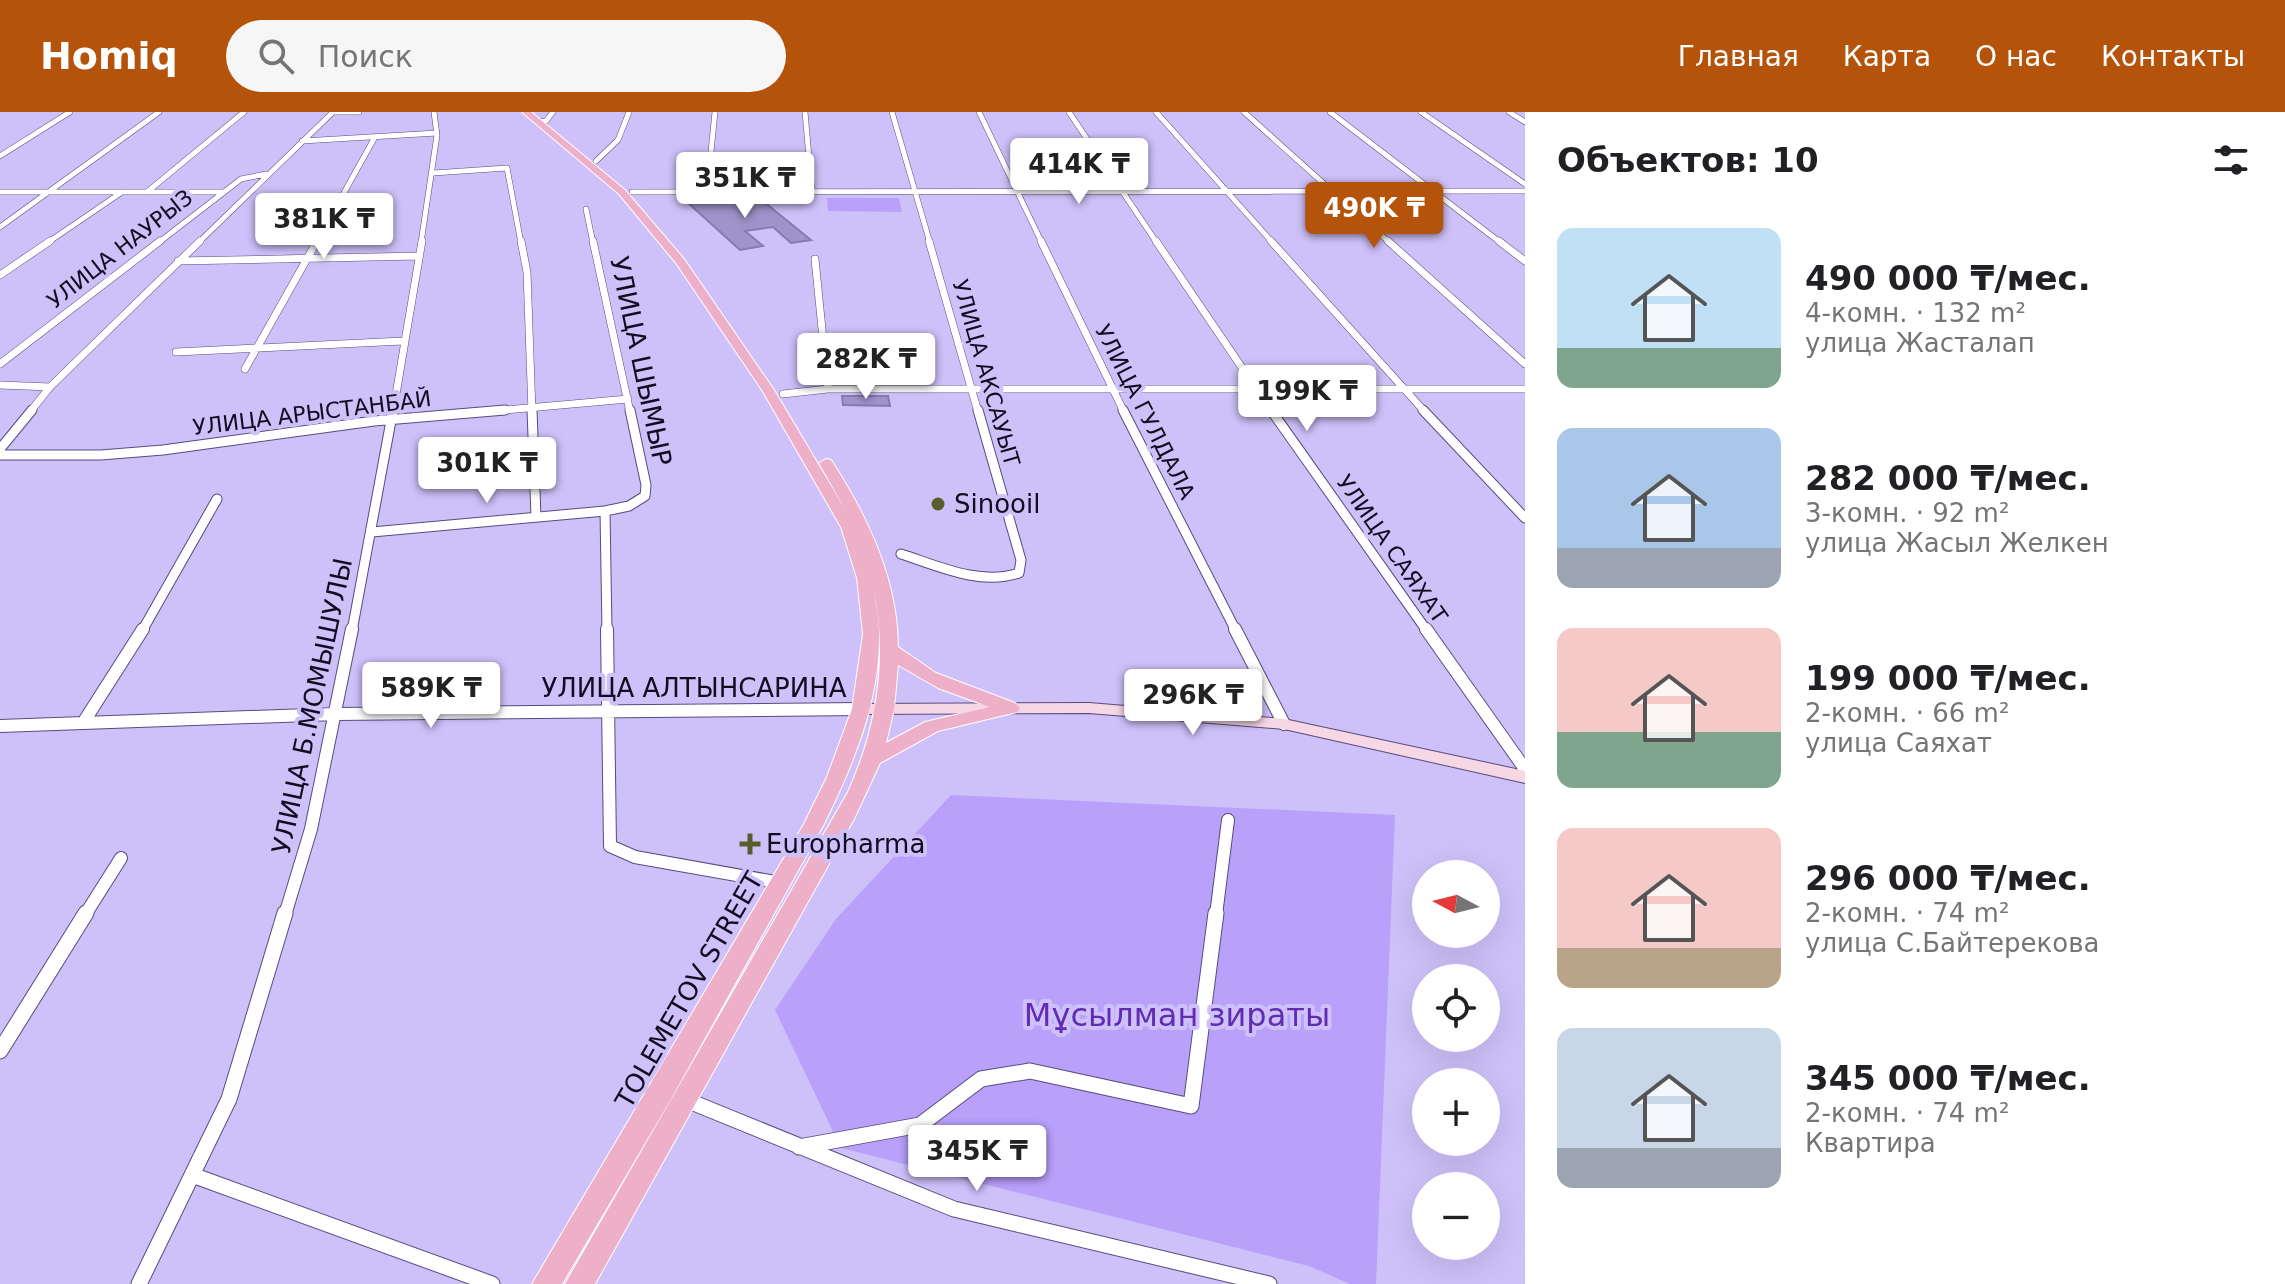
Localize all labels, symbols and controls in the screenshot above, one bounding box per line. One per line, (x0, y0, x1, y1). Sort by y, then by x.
search box (226, 20, 786, 92)
text: Homiq (40, 34, 178, 78)
icon: search (254, 34, 298, 78)
text: Поиск (318, 39, 413, 74)
text: Главная (1678, 40, 1799, 73)
text: Карта (1843, 40, 1931, 73)
text: О нас (1975, 40, 2057, 73)
text: Контакты (2101, 40, 2245, 73)
pin: 414K ₸ (1014, 138, 1144, 206)
icon: filters (2209, 138, 2253, 182)
text: Объектов: 10 (1557, 140, 1819, 180)
text: 414K ₸ (1028, 149, 1130, 179)
pin: 351K ₸ (680, 152, 810, 220)
text: 351K ₸ (694, 163, 796, 193)
pin: 490K ₸ (1309, 182, 1439, 250)
street label: УЛИЦА НАУРЫЗ (42, 185, 198, 313)
pin: 381K ₸ (259, 193, 389, 261)
text: 490K ₸ (1323, 193, 1425, 223)
text: 381K ₸ (273, 204, 375, 234)
street label: УЛИЦА ШЫМЫР (604, 254, 678, 468)
text: 490 000 ₸/мес. (1805, 258, 2091, 298)
icon: home (1621, 260, 1717, 356)
street label: УЛИЦА АКСАУЫТ (947, 277, 1025, 470)
text: 4-комн. · 132 m² (1805, 298, 2026, 328)
street label: УЛИЦА ГУЛДАЛА (1090, 320, 1200, 504)
text: улица Жасталап (1805, 328, 2035, 358)
pin: 282K ₸ (801, 333, 931, 401)
text: 282K ₸ (815, 344, 917, 374)
pin: 199K ₸ (1242, 365, 1372, 433)
text: 199K ₸ (1256, 376, 1358, 406)
street label: УЛИЦА АРЫСТАНБАЙ (191, 386, 433, 440)
pin: 301K ₸ (422, 437, 552, 505)
text: 301K ₸ (436, 448, 538, 478)
text: 282 000 ₸/мес. (1805, 458, 2091, 498)
icon: home (1621, 460, 1717, 556)
street label: УЛИЦА САЯХАТ (1332, 470, 1453, 628)
place label: Sinooil (954, 489, 1040, 519)
marker: Sinooil (929, 495, 947, 513)
text: 3-комн. · 92 m² (1805, 498, 2009, 528)
text: улица Жасыл Желкен (1805, 528, 2109, 558)
street label: УЛИЦА Б.МОМЫШУЛЫ (266, 555, 358, 857)
text: 199 000 ₸/мес. (1805, 658, 2091, 698)
icon: home (1621, 660, 1717, 756)
pin: 589K ₸ (366, 662, 496, 730)
pin: 296K ₸ (1128, 669, 1258, 737)
text: 589K ₸ (380, 673, 482, 703)
street label: УЛИЦА АЛТЫНСАРИНА (541, 673, 847, 703)
text: 296K ₸ (1142, 680, 1244, 710)
text: 2-комн. · 66 m² (1805, 698, 2009, 728)
text: улица Саяхат (1805, 728, 1992, 758)
place label: Europharma (766, 829, 925, 859)
marker: Europharma (741, 835, 759, 853)
text: 296 000 ₸/мес. (1805, 858, 2091, 898)
north arrow (1412, 860, 1500, 948)
map controls (1412, 860, 1500, 1260)
icon: home (1621, 860, 1717, 956)
street label: TOLEMETOV STREET (609, 867, 769, 1114)
text: 2-комн. · 74 m² (1805, 898, 2009, 928)
text: улица С.Байтерекова (1805, 928, 2099, 958)
button: locate (1412, 964, 1500, 1052)
park label: Мұсылман зираты (1024, 996, 1330, 1034)
text: 345 000 ₸/мес. (1805, 1058, 2091, 1098)
icon: home (1621, 1060, 1717, 1156)
button: + (1412, 1068, 1500, 1156)
text: 2-комн. · 74 m² (1805, 1098, 2009, 1128)
pin: 345K ₸ (912, 1125, 1042, 1193)
text: Квартира (1805, 1128, 1936, 1158)
text: 345K ₸ (926, 1136, 1028, 1166)
button: − (1412, 1172, 1500, 1260)

